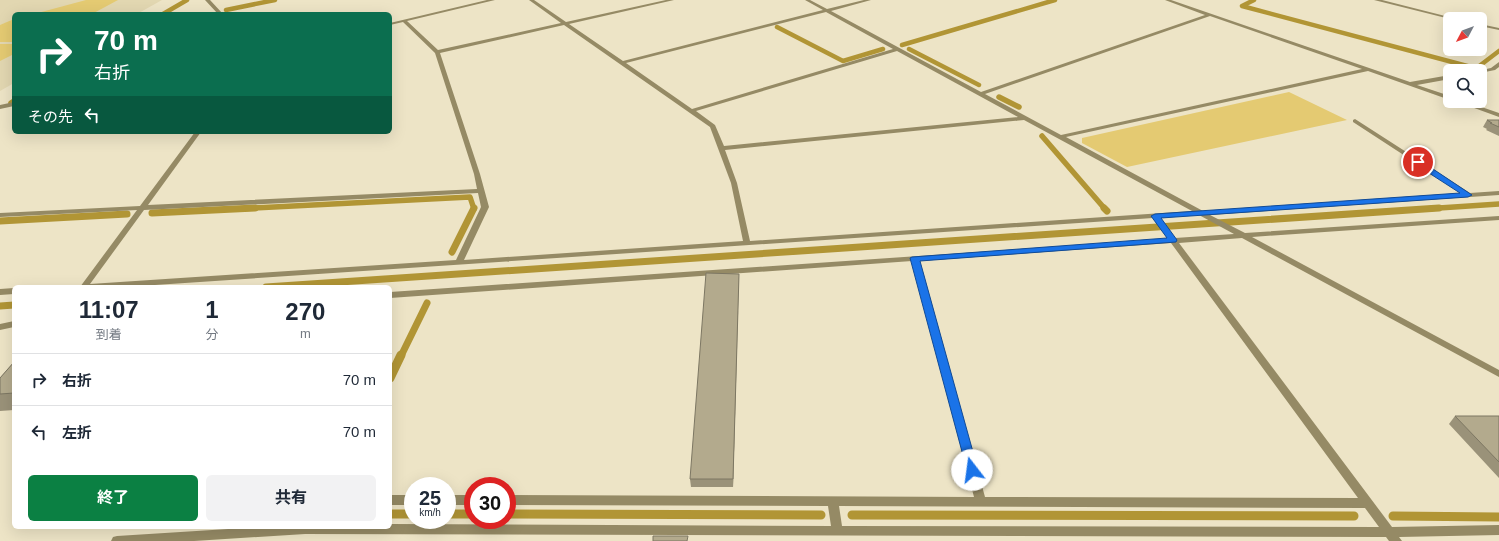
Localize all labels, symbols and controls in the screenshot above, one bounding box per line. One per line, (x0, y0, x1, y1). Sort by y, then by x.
north arrow (1443, 12, 1487, 56)
map controls (1443, 12, 1487, 108)
text: 70 m (94, 25, 158, 56)
icon: right (28, 28, 80, 80)
text: 右折 (94, 63, 130, 83)
button: search (1443, 64, 1487, 108)
icon: left (81, 104, 103, 126)
text: その先 (28, 108, 73, 125)
pin (1401, 145, 1435, 179)
icon: arrive (1407, 151, 1429, 173)
text: 11:07 (79, 296, 139, 323)
text: 1 (205, 296, 219, 323)
text: 270 (285, 298, 325, 325)
text: m (300, 326, 311, 341)
text: 到着 (96, 327, 122, 342)
text: 分 (205, 327, 219, 342)
icon: right (28, 369, 50, 391)
text: 70 m (343, 371, 376, 388)
text: 右折 (62, 372, 92, 389)
icon: left (28, 421, 50, 443)
text: 70 m (343, 423, 376, 440)
text: 左折 (62, 424, 92, 441)
position arrow (951, 449, 993, 491)
button: 終了 (28, 475, 198, 521)
button: 共有 (206, 475, 376, 521)
speed limit sign: 30 (464, 477, 516, 529)
text: 25 (419, 487, 441, 509)
text: km/h (419, 507, 441, 518)

